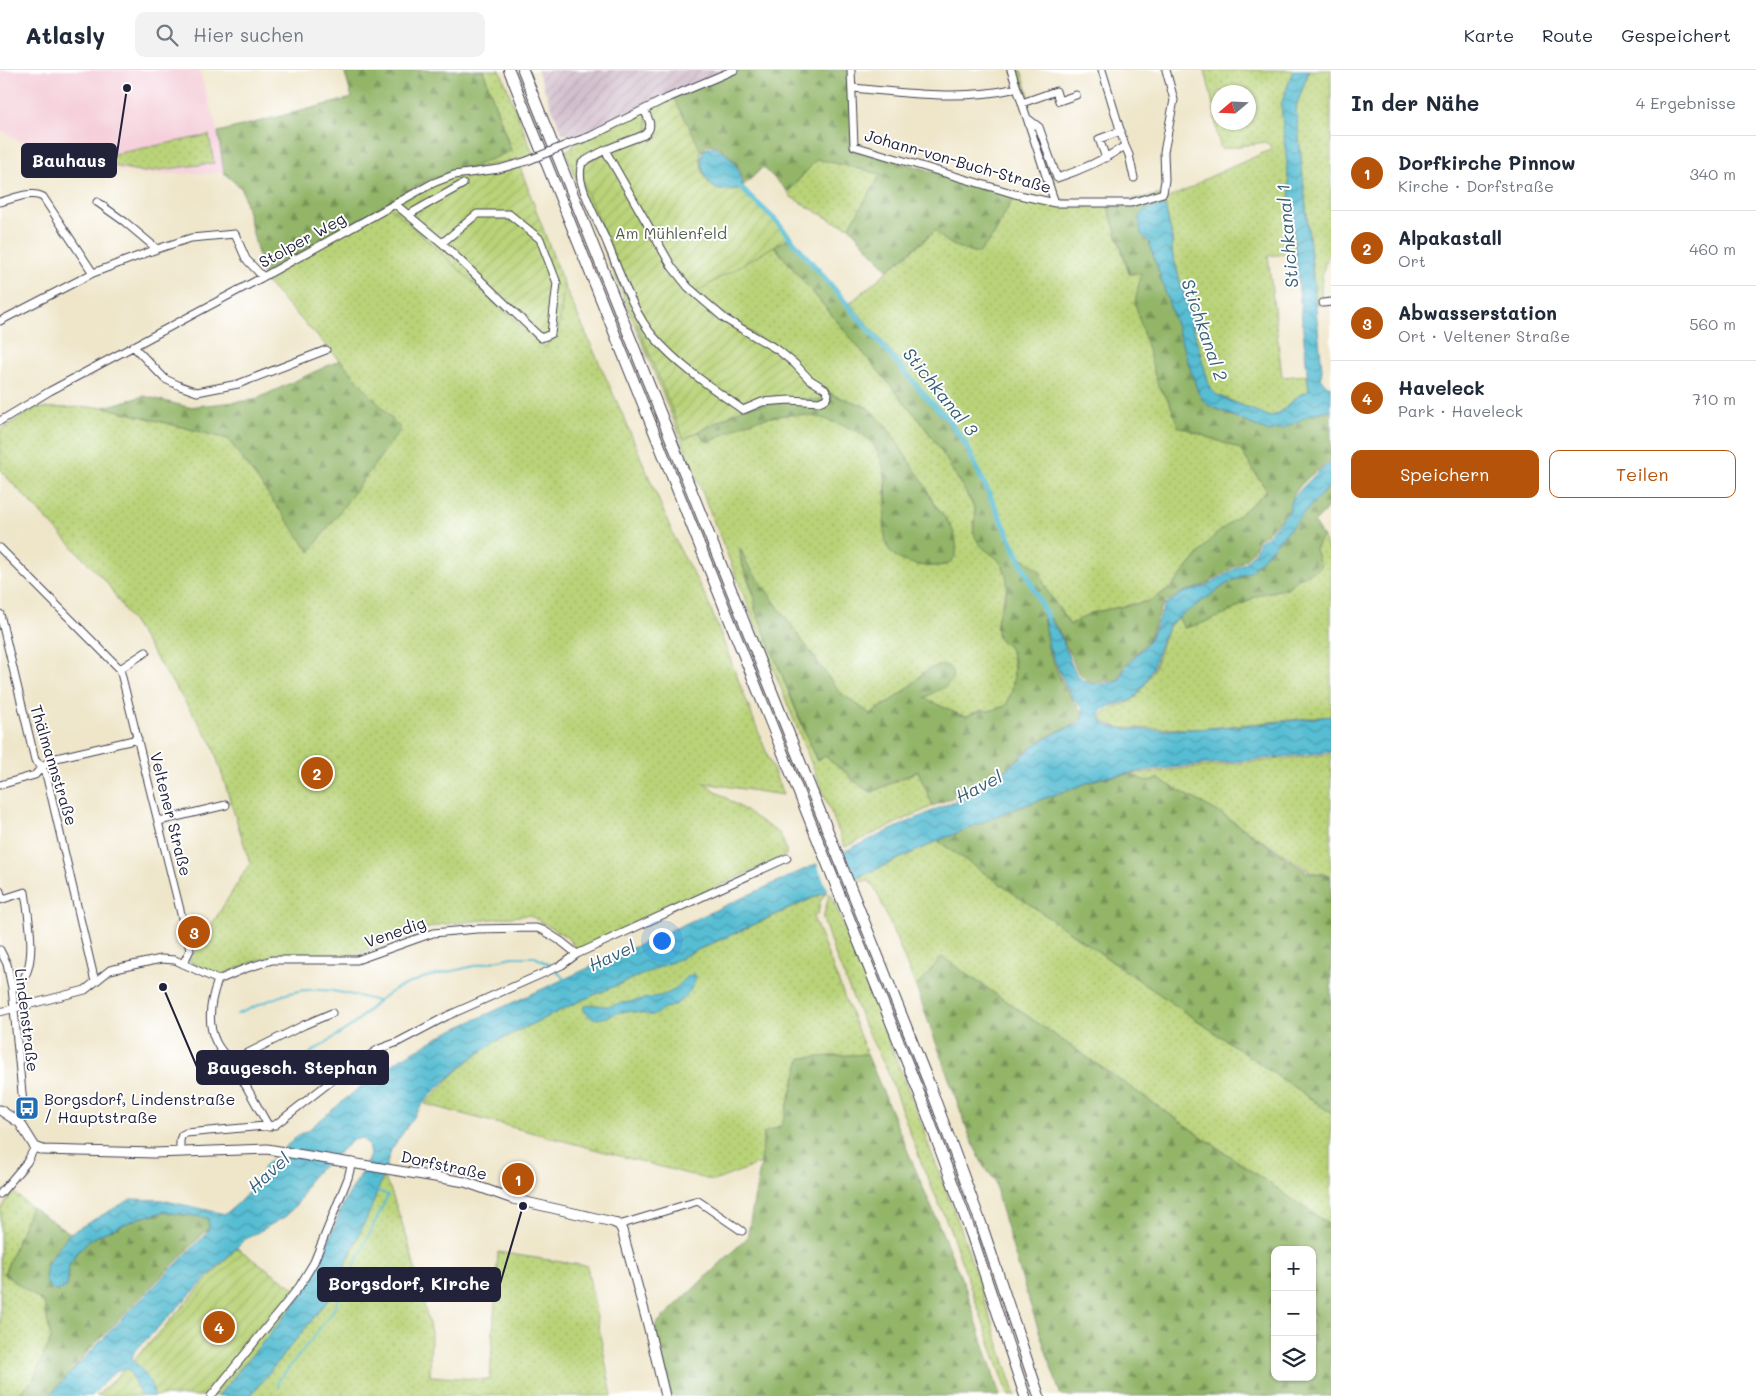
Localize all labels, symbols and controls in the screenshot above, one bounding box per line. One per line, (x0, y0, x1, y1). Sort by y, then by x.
search box (135, 12, 485, 57)
text: Atlasly (25, 19, 105, 50)
icon: search (153, 21, 181, 49)
text: Hier suchen (193, 22, 304, 47)
text: Karte (1464, 23, 1514, 47)
text: Route (1542, 23, 1593, 47)
text: Gespeichert (1621, 23, 1731, 47)
north arrow (1211, 85, 1256, 130)
text: In der Nähe (1351, 89, 1479, 116)
text: 4 Ergebnisse (1636, 92, 1736, 113)
street label: Johann-von-Buch-Straße (862, 124, 1054, 197)
callout: Bauhaus (22, 144, 116, 177)
text: Bauhaus (32, 148, 106, 172)
text: Dorfkirche Pinnow (1398, 150, 1576, 175)
text: 1 (1363, 163, 1371, 184)
text: 340 m (1689, 163, 1736, 184)
text: Kirche · Dorfstraße (1398, 175, 1554, 196)
water label: Stichkanal 1 (1270, 183, 1304, 289)
street label: Stolper Weg (255, 207, 349, 272)
park label: Am Mühlenfeld (615, 222, 727, 243)
text: Alpakastall (1398, 225, 1502, 250)
text: 2 (1363, 238, 1371, 259)
text: 460 m (1689, 238, 1736, 259)
text: Ort (1398, 250, 1426, 271)
water label: Stichkanal 2 (1176, 275, 1234, 384)
text: Abwasserstation (1398, 300, 1557, 325)
text: 3 (1362, 313, 1372, 334)
text: 560 m (1689, 313, 1736, 334)
text: Ort · Veltener Straße (1398, 325, 1570, 346)
water label: Stichkanal 3 (898, 342, 984, 441)
text: Haveleck (1398, 375, 1485, 400)
text: 4 (1362, 388, 1372, 409)
text: 710 m (1692, 388, 1736, 409)
text: Park · Haveleck (1398, 400, 1523, 421)
button: Speichern (1351, 450, 1539, 498)
button: Teilen (1549, 450, 1736, 498)
street label: Thälmannstraße (26, 702, 83, 828)
street label: Veltener Straße (146, 750, 197, 878)
pin: 2 (301, 754, 333, 792)
water label: Havel (951, 764, 1006, 808)
street label: Venedig (362, 911, 428, 952)
pin: 3 (178, 913, 210, 951)
your location (649, 928, 675, 954)
water label: Havel (584, 934, 639, 976)
street label: Lindenstraße (11, 967, 44, 1073)
callout: Baugesch. Stephan (197, 1051, 388, 1084)
text: Baugesch. Stephan (207, 1055, 377, 1079)
place label: Borgsdorf, Lindenstraße / Hauptstraße (44, 1088, 235, 1127)
bus stop icon: Borgsdorf, Lindenstraße / Hauptstraße (14, 1095, 40, 1121)
street label: Dorfstraße (399, 1145, 489, 1184)
water label: Havel (242, 1147, 295, 1198)
pin: 1 (502, 1160, 534, 1198)
map controls (1271, 1246, 1316, 1381)
button: + (1271, 1246, 1316, 1291)
callout: Borgsdorf, Kirche (318, 1268, 500, 1301)
text: Borgsdorf, Kirche (328, 1271, 490, 1295)
button: − (1271, 1291, 1316, 1336)
pin: 4 (203, 1308, 235, 1346)
button: layers (1271, 1336, 1316, 1381)

